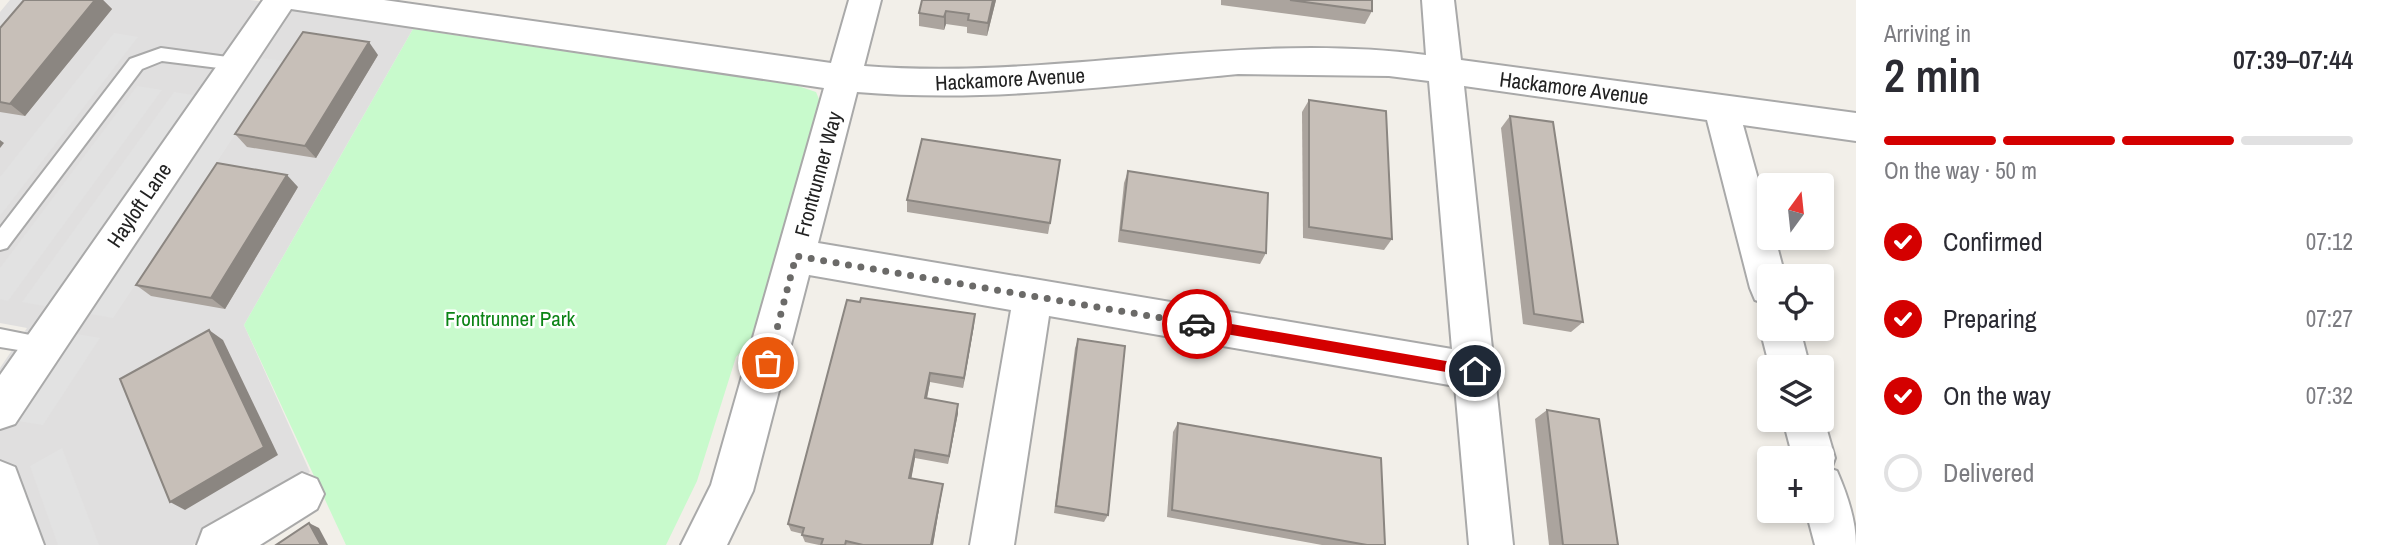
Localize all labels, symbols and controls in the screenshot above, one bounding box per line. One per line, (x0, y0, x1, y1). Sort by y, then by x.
text: Arriving in (1884, 18, 1971, 49)
text: 07:39–07:44 (2233, 42, 2353, 77)
text: 2 min (1884, 44, 1981, 106)
street label: Hackamore Avenue (934, 61, 1086, 97)
street label: Hackamore Avenue (1498, 64, 1650, 112)
street label: Frontrunner Way (787, 108, 849, 240)
text: On the way · 50 m (1884, 155, 2037, 186)
street label: Hayloft Lane (100, 157, 178, 253)
north arrow (1757, 173, 1834, 250)
map controls (1757, 173, 1834, 523)
icon: check (1884, 223, 1922, 261)
text: Confirmed (1943, 224, 2043, 259)
text: 07:12 (2306, 226, 2353, 257)
button: locate (1757, 264, 1834, 341)
courier (1162, 289, 1232, 359)
icon: check (1884, 300, 1922, 338)
text: Preparing (1943, 301, 2037, 336)
text: 07:27 (2306, 303, 2353, 334)
park label: Frontrunner Park (445, 304, 575, 333)
icon: car (1178, 305, 1216, 343)
pin (738, 333, 798, 393)
pin (1445, 341, 1505, 401)
icon: bag (749, 344, 787, 382)
icon: home (1456, 352, 1494, 390)
button: layers (1757, 355, 1834, 432)
icon: check (1884, 377, 1922, 415)
text: On the way (1943, 378, 2051, 413)
text: 07:32 (2306, 380, 2353, 411)
button: + (1757, 446, 1834, 523)
text: Delivered (1943, 455, 2034, 490)

